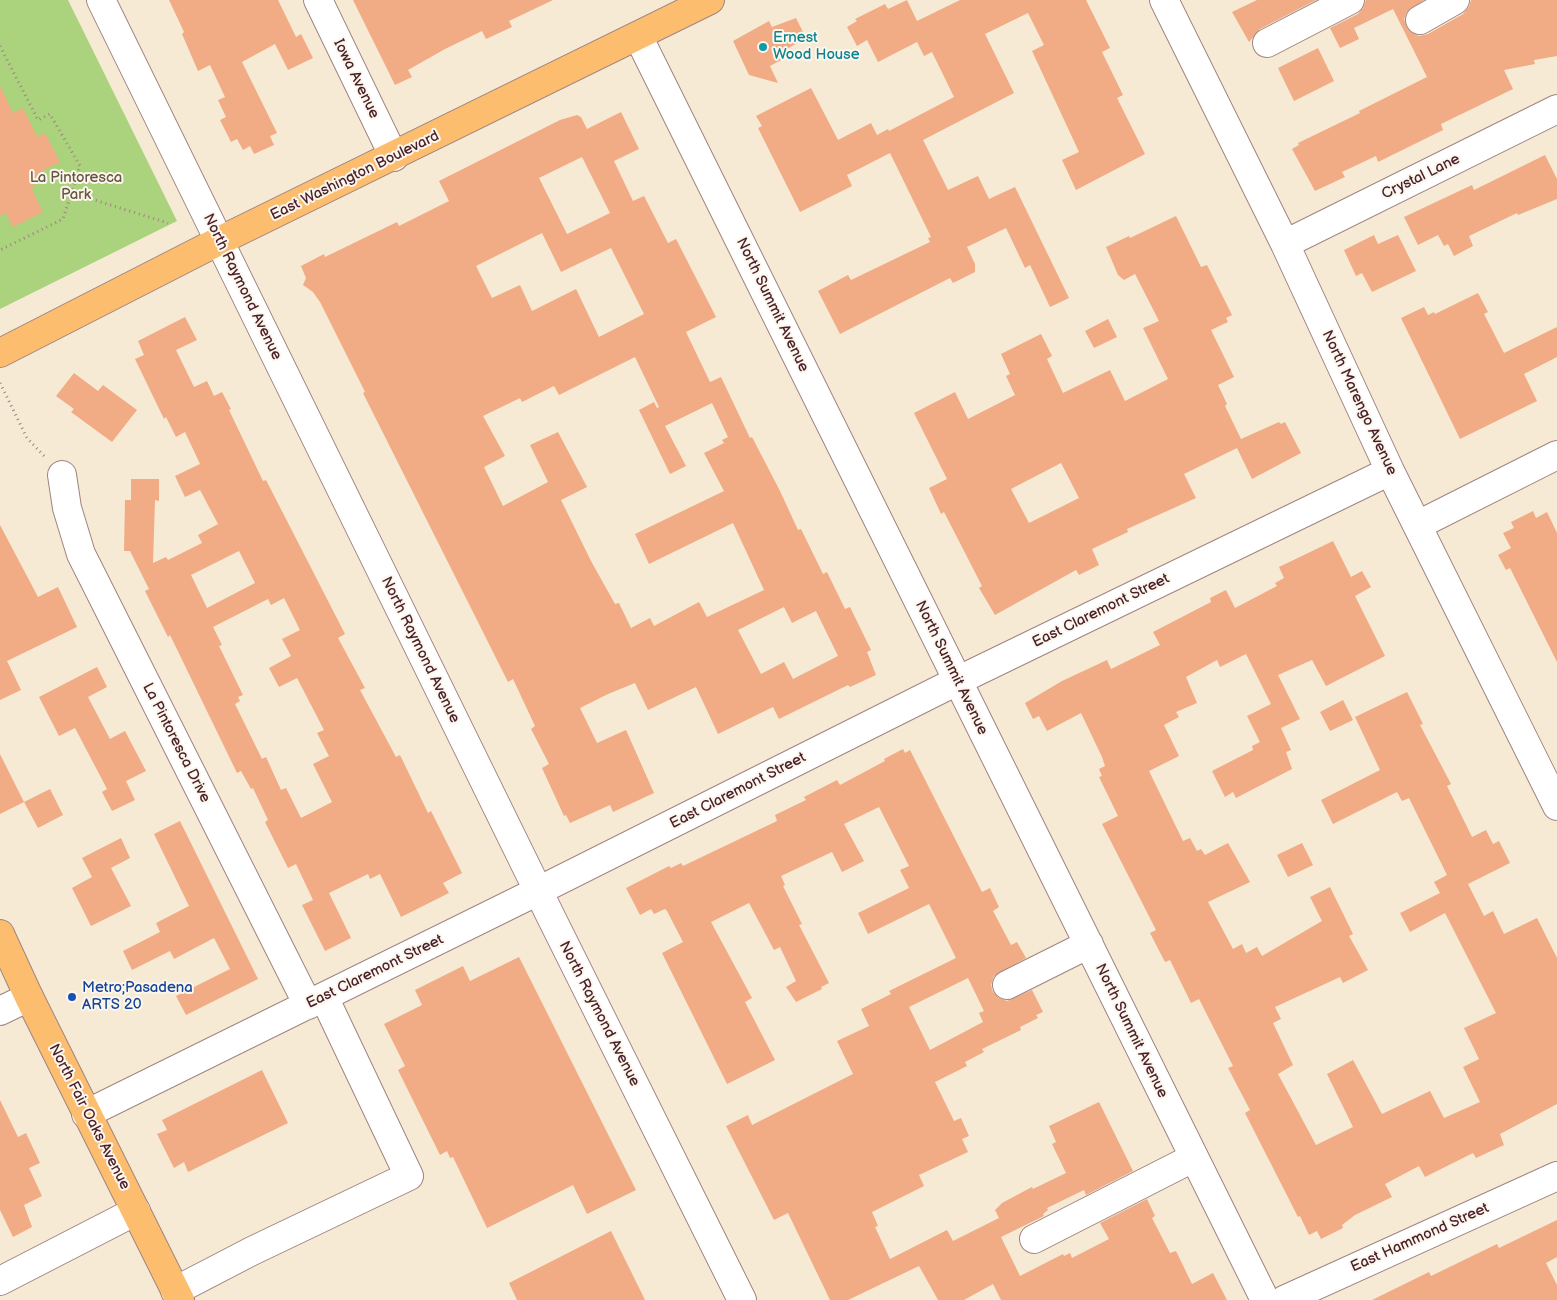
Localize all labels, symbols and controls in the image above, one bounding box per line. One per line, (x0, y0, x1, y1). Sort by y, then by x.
place label: Ernest Wood House (773, 29, 860, 64)
street label: Iowa Avenue (329, 36, 383, 122)
marker: Ernest Wood House (757, 41, 769, 53)
street label: East Washington Boulevard (268, 127, 442, 225)
street label: Crystal Lane (1379, 150, 1463, 204)
park label: La Pintoresca Park (30, 169, 122, 204)
street label: North Raymond Avenue (199, 211, 285, 363)
street label: North Summit Avenue (732, 235, 812, 375)
street label: North Marengo Avenue (1317, 328, 1401, 478)
street label: East Claremont Street (1030, 570, 1172, 652)
street label: North Raymond Avenue (377, 574, 463, 726)
street label: North Summit Avenue (911, 598, 991, 738)
street label: La Pintoresca Drive (138, 680, 214, 806)
street label: East Claremont Street (667, 749, 809, 833)
street label: East Claremont Street (304, 931, 446, 1013)
street label: North Raymond Avenue (555, 938, 643, 1090)
street label: North Summit Avenue (1091, 961, 1171, 1101)
place label: Metro;Pasadena ARTS 20 (82, 979, 193, 1014)
marker: Metro;Pasadena ARTS 20 (66, 991, 78, 1003)
street label: North Fair Oaks Avenue (44, 1041, 134, 1193)
street label: East Hammond Street (1348, 1199, 1492, 1277)

